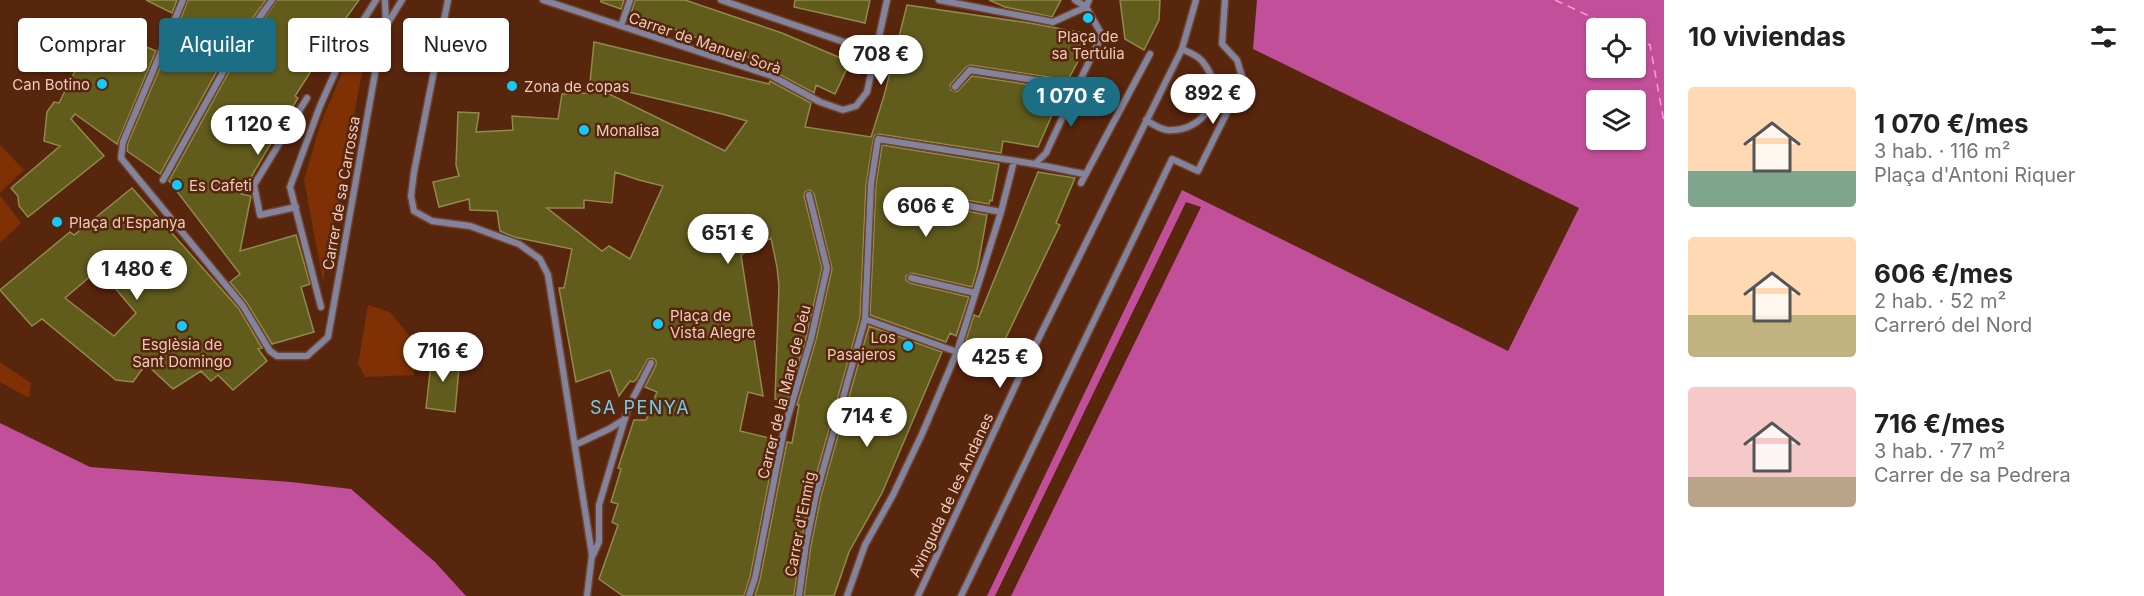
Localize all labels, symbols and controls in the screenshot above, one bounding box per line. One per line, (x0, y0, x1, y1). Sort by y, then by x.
street label: Carrer de Manuel Sorà (626, 8, 784, 78)
marker: Plaça de sa Tertúlia (1081, 11, 1095, 25)
chip: Comprar (18, 18, 147, 72)
chip: Alquilar (159, 18, 276, 72)
chip: Filtros (288, 18, 391, 72)
chip: Nuevo (403, 18, 509, 72)
map controls (1586, 18, 1646, 150)
button: locate (1586, 18, 1646, 78)
icon: filters (2087, 20, 2120, 53)
text: 10 viviendas (1688, 21, 1846, 52)
place label: Plaça de sa Tertúlia (1051, 27, 1125, 63)
pin: 708 € (839, 35, 923, 86)
text: 708 € (853, 42, 909, 66)
pin: 892 € (1171, 74, 1255, 125)
place label: Can Botino (12, 75, 90, 94)
marker: Can Botino (95, 77, 109, 91)
place label: Zona de copas (524, 77, 629, 96)
pin: 1 070 € (1016, 77, 1126, 128)
marker: Zona de copas (505, 79, 519, 93)
text: 892 € (1184, 81, 1242, 105)
text: 1 070 € (1036, 84, 1106, 108)
button: layers (1586, 90, 1646, 150)
pin: 1 120 € (203, 105, 313, 156)
text: 1 070 €/mes (1874, 108, 2028, 139)
icon: home (1736, 111, 1808, 183)
text: 1 120 € (225, 112, 291, 136)
street label: Carrer de sa Carrossa (318, 115, 364, 271)
place label: Monalisa (596, 121, 659, 140)
marker: Monalisa (577, 123, 591, 137)
text: 3 hab. · 116 m² (1874, 139, 2011, 163)
text: Plaça d'Antoni Riquer (1874, 163, 2075, 187)
place label: Es Cafeti (189, 176, 252, 195)
marker: Es Cafeti (170, 178, 184, 192)
pin: 606 € (884, 187, 968, 238)
text: 606 € (897, 194, 955, 218)
place label: Plaça d'Espanya (69, 213, 186, 232)
pin: 651 € (686, 214, 770, 265)
marker: Plaça d'Espanya (50, 215, 64, 229)
text: 651 € (702, 221, 754, 245)
pin: 1 480 € (82, 250, 192, 301)
text: 1 480 € (101, 257, 173, 281)
text: 606 €/mes (1874, 258, 2013, 289)
icon: home (1736, 261, 1808, 333)
text: 2 hab. · 52 m² (1874, 289, 2006, 313)
street label: Carrer de la Mare de Déu (753, 303, 815, 481)
place label: Plaça de Vista Alegre (670, 306, 756, 342)
text: Carreró del Nord (1874, 313, 2032, 337)
marker: Plaça de Vista Alegre (651, 317, 665, 331)
marker: Esglèsia de Sant Domingo (175, 319, 189, 333)
place label: Los Pasajeros (827, 328, 896, 364)
pin: 716 € (401, 332, 485, 383)
place label: Esglèsia de Sant Domingo (132, 335, 232, 371)
pin: 425 € (958, 338, 1042, 389)
text: 716 € (417, 339, 469, 363)
marker: Los Pasajeros (901, 339, 915, 353)
text: 425 € (971, 345, 1029, 369)
district label: SA PENYA (590, 397, 690, 418)
pin: 714 € (825, 397, 909, 448)
text: 714 € (841, 404, 893, 428)
text: 716 €/mes (1874, 408, 2005, 439)
street label: Avinguda de les Andanes (905, 410, 997, 580)
icon: home (1736, 411, 1808, 483)
text: 3 hab. · 77 m² (1874, 439, 2005, 463)
text: Carrer de sa Pedrera (1874, 463, 2071, 487)
street label: Carrer d'Enmig (780, 470, 820, 578)

